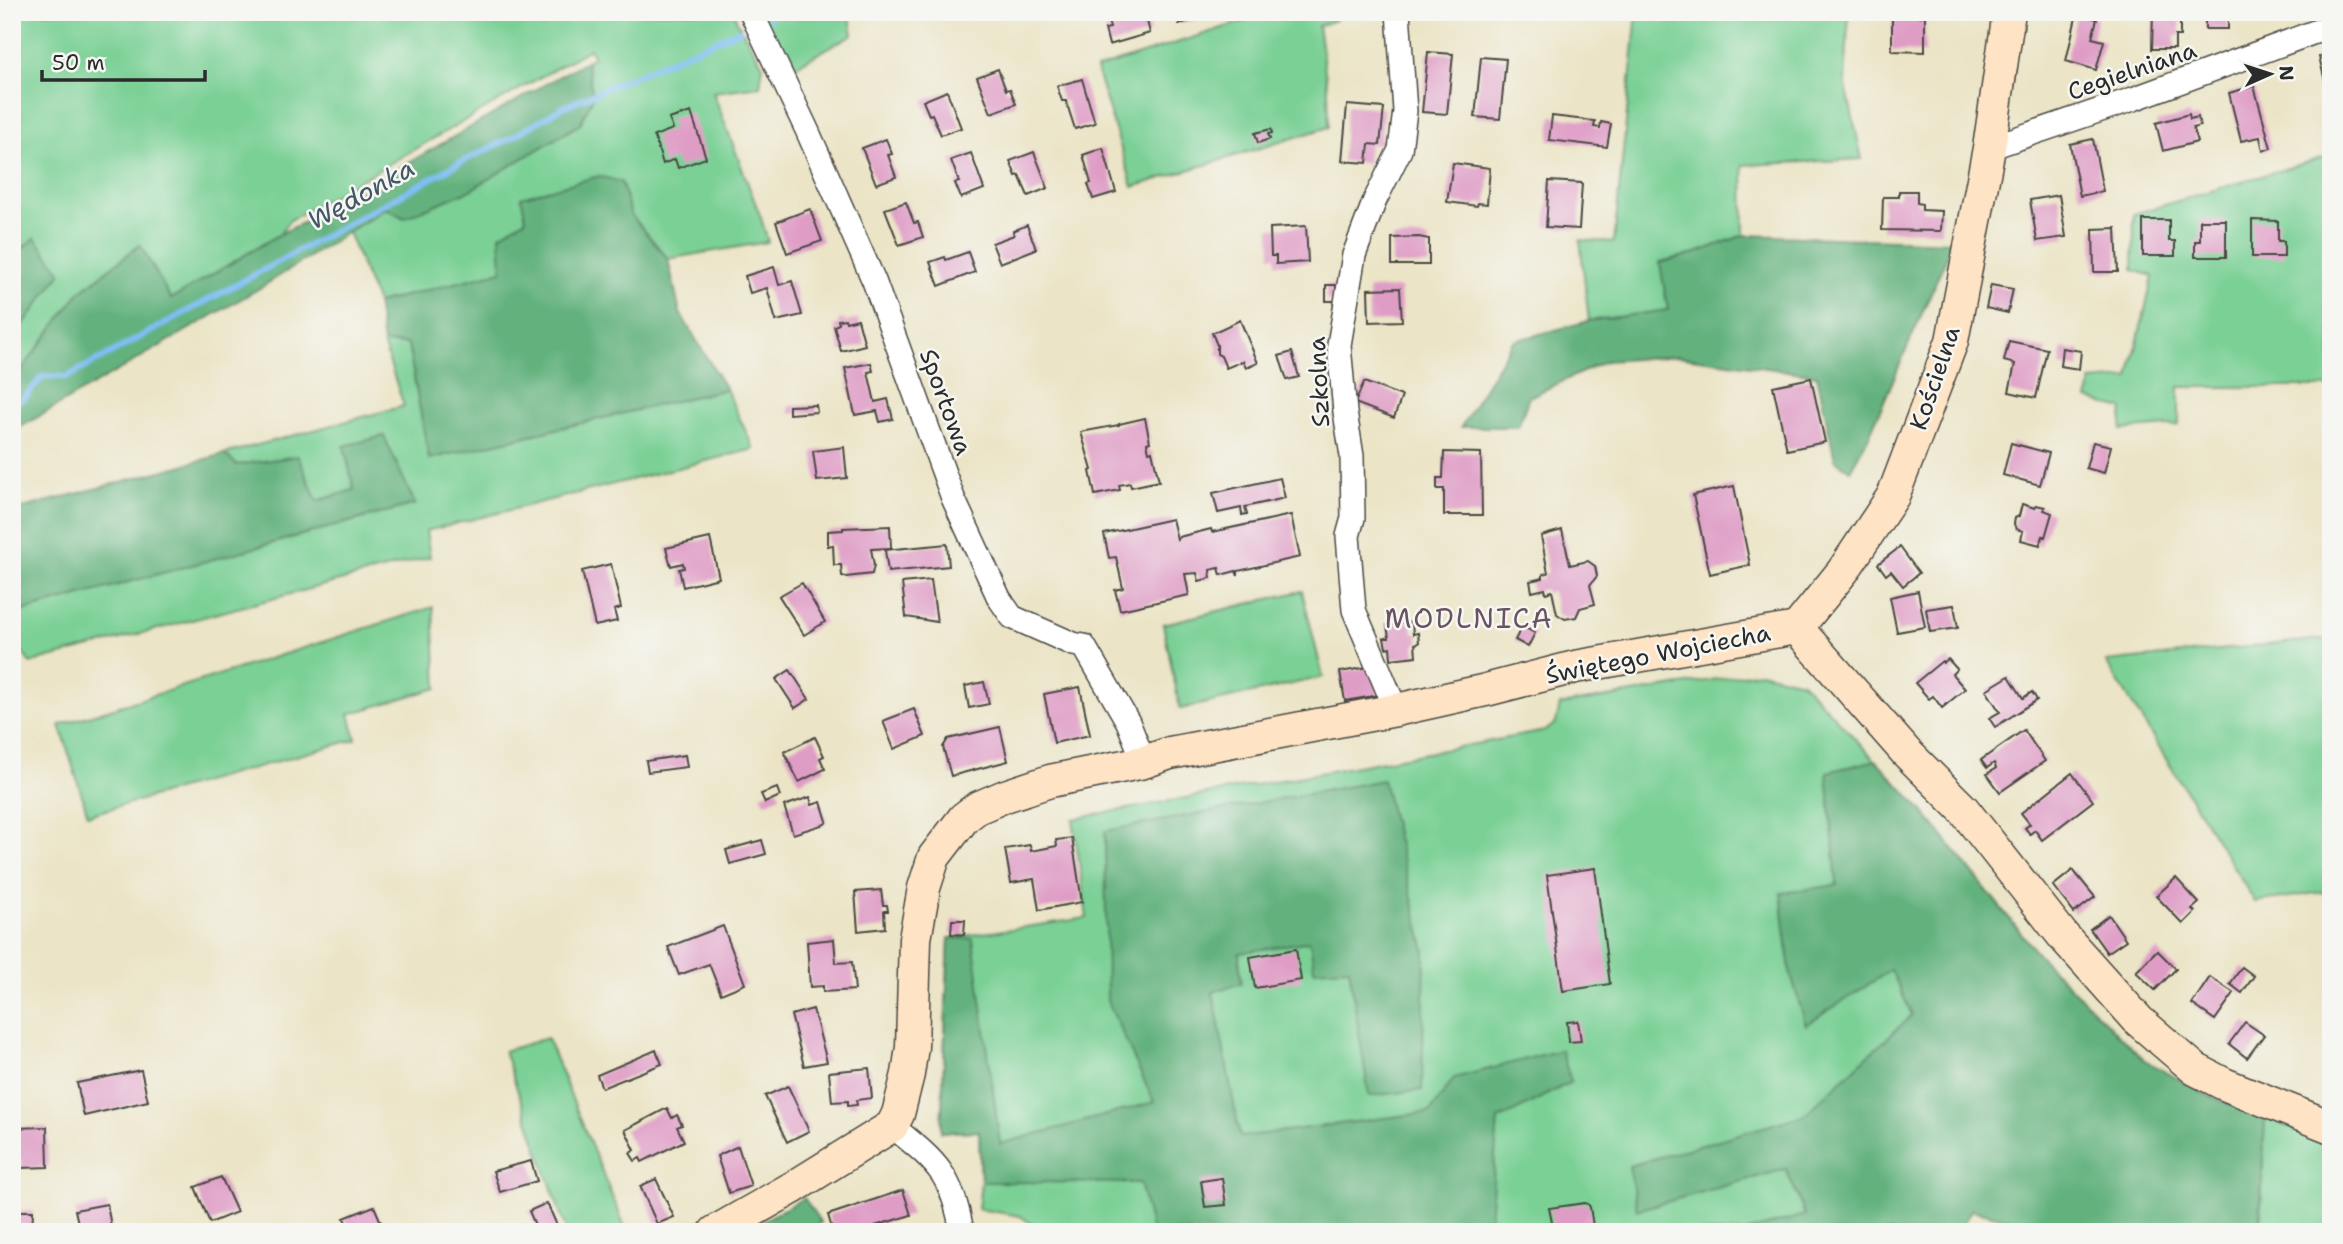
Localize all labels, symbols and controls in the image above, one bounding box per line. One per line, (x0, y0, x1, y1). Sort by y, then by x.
street label: Cegielniana (2063, 34, 2201, 108)
scale bar (42, 38, 205, 82)
north arrow (2234, 38, 2304, 108)
text: 50 m (52, 49, 105, 77)
text: N (2274, 65, 2299, 81)
water label: Wędonka (301, 150, 421, 237)
street label: Kościelna (1902, 322, 1968, 434)
street label: Szkolna (1301, 336, 1337, 428)
street label: Sportowa (912, 345, 980, 459)
district label: MODLNICA (1384, 599, 1554, 637)
street label: Świętego Wojciecha (1543, 616, 1773, 691)

